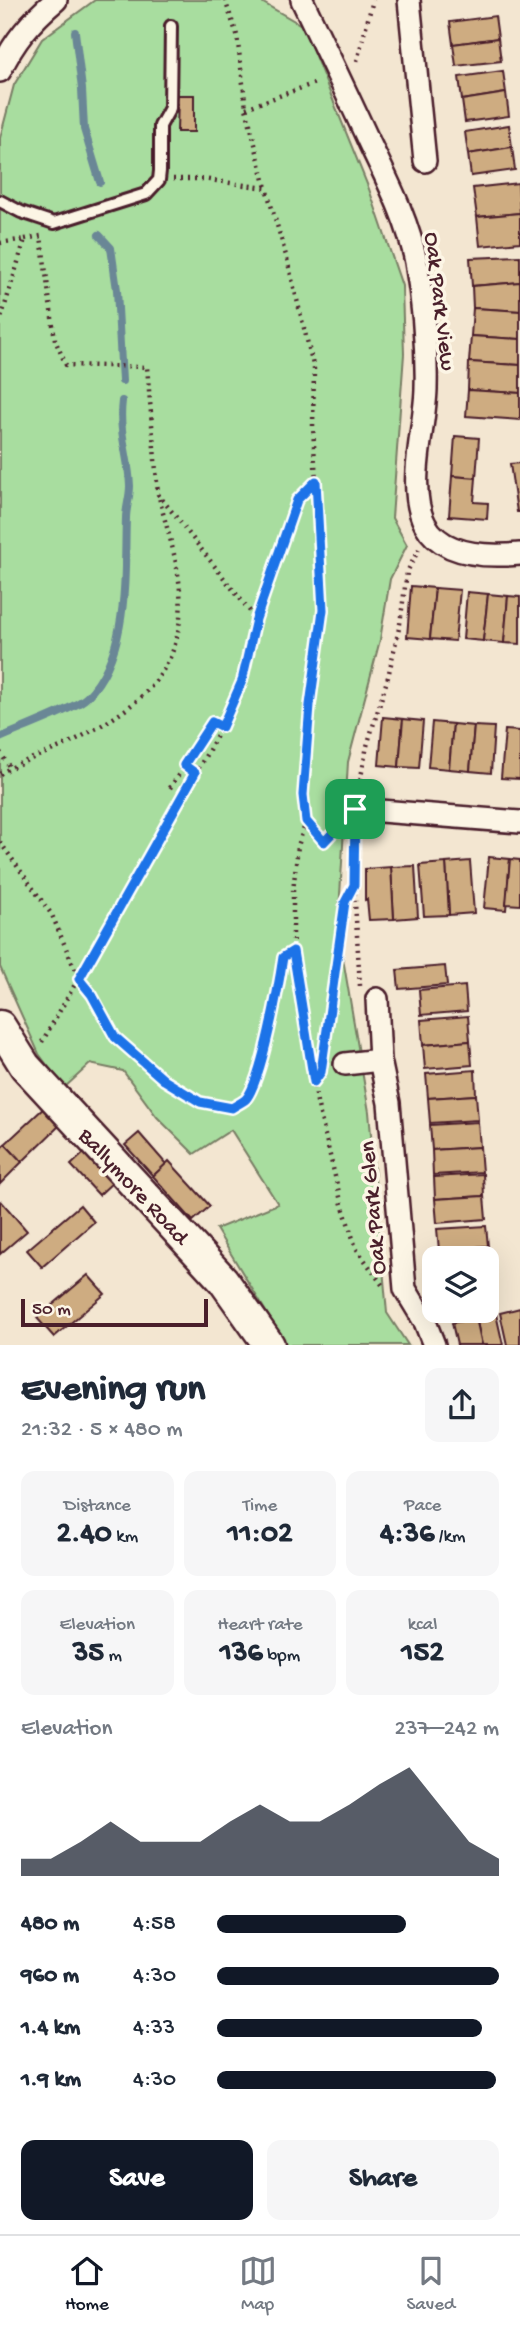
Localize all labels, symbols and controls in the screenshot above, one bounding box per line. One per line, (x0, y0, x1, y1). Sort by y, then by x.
street label: Oak Park View (417, 231, 460, 372)
pin (325, 779, 385, 839)
icon: arrive (336, 790, 374, 828)
street label: Ballymore Road (71, 1123, 194, 1253)
street label: Oak Park Glen (355, 1140, 394, 1276)
map controls (422, 1246, 499, 1323)
button: layers (422, 1246, 499, 1323)
scale bar (21, 1296, 208, 1328)
text: 50 m (32, 1299, 71, 1322)
button: share (425, 1368, 499, 1442)
text: Evening run (21, 1369, 205, 1413)
text: 21:32 · 5 × 480 m (21, 1417, 183, 1444)
text: Distance (64, 1495, 131, 1518)
text: Time (243, 1495, 277, 1518)
text: Pace (404, 1495, 441, 1518)
text: 2.40 (56, 1518, 112, 1553)
text: 11:02 (227, 1518, 293, 1553)
text: 4:36 (380, 1518, 434, 1553)
text: km (112, 1526, 138, 1549)
text: /km (434, 1526, 465, 1549)
text: Elevation (60, 1614, 135, 1637)
text: Heart rate (217, 1614, 303, 1637)
text: kcal (408, 1614, 438, 1637)
text: 35 (73, 1637, 104, 1672)
text: 136 (220, 1637, 263, 1672)
text: 152 (401, 1637, 444, 1672)
text: m (104, 1645, 122, 1668)
text: bpm (263, 1645, 300, 1668)
text: Elevation (21, 1716, 112, 1743)
text: 237–242 m (395, 1716, 499, 1743)
text: 480 m (21, 1911, 79, 1938)
text: 4:58 (133, 1911, 176, 1938)
text: 960 m (21, 1963, 79, 1990)
text: 4:30 (133, 1963, 176, 1990)
text: 1.4 km (21, 2015, 80, 2042)
text: 4:33 (133, 2015, 175, 2042)
text: 1.9 km (21, 2067, 81, 2094)
text: 4:30 (133, 2067, 176, 2094)
button: Save (21, 2140, 253, 2220)
button: Share (267, 2140, 499, 2220)
tab: Home (65, 2252, 109, 2317)
tab: Map (239, 2252, 277, 2317)
tab: Saved (406, 2252, 455, 2317)

